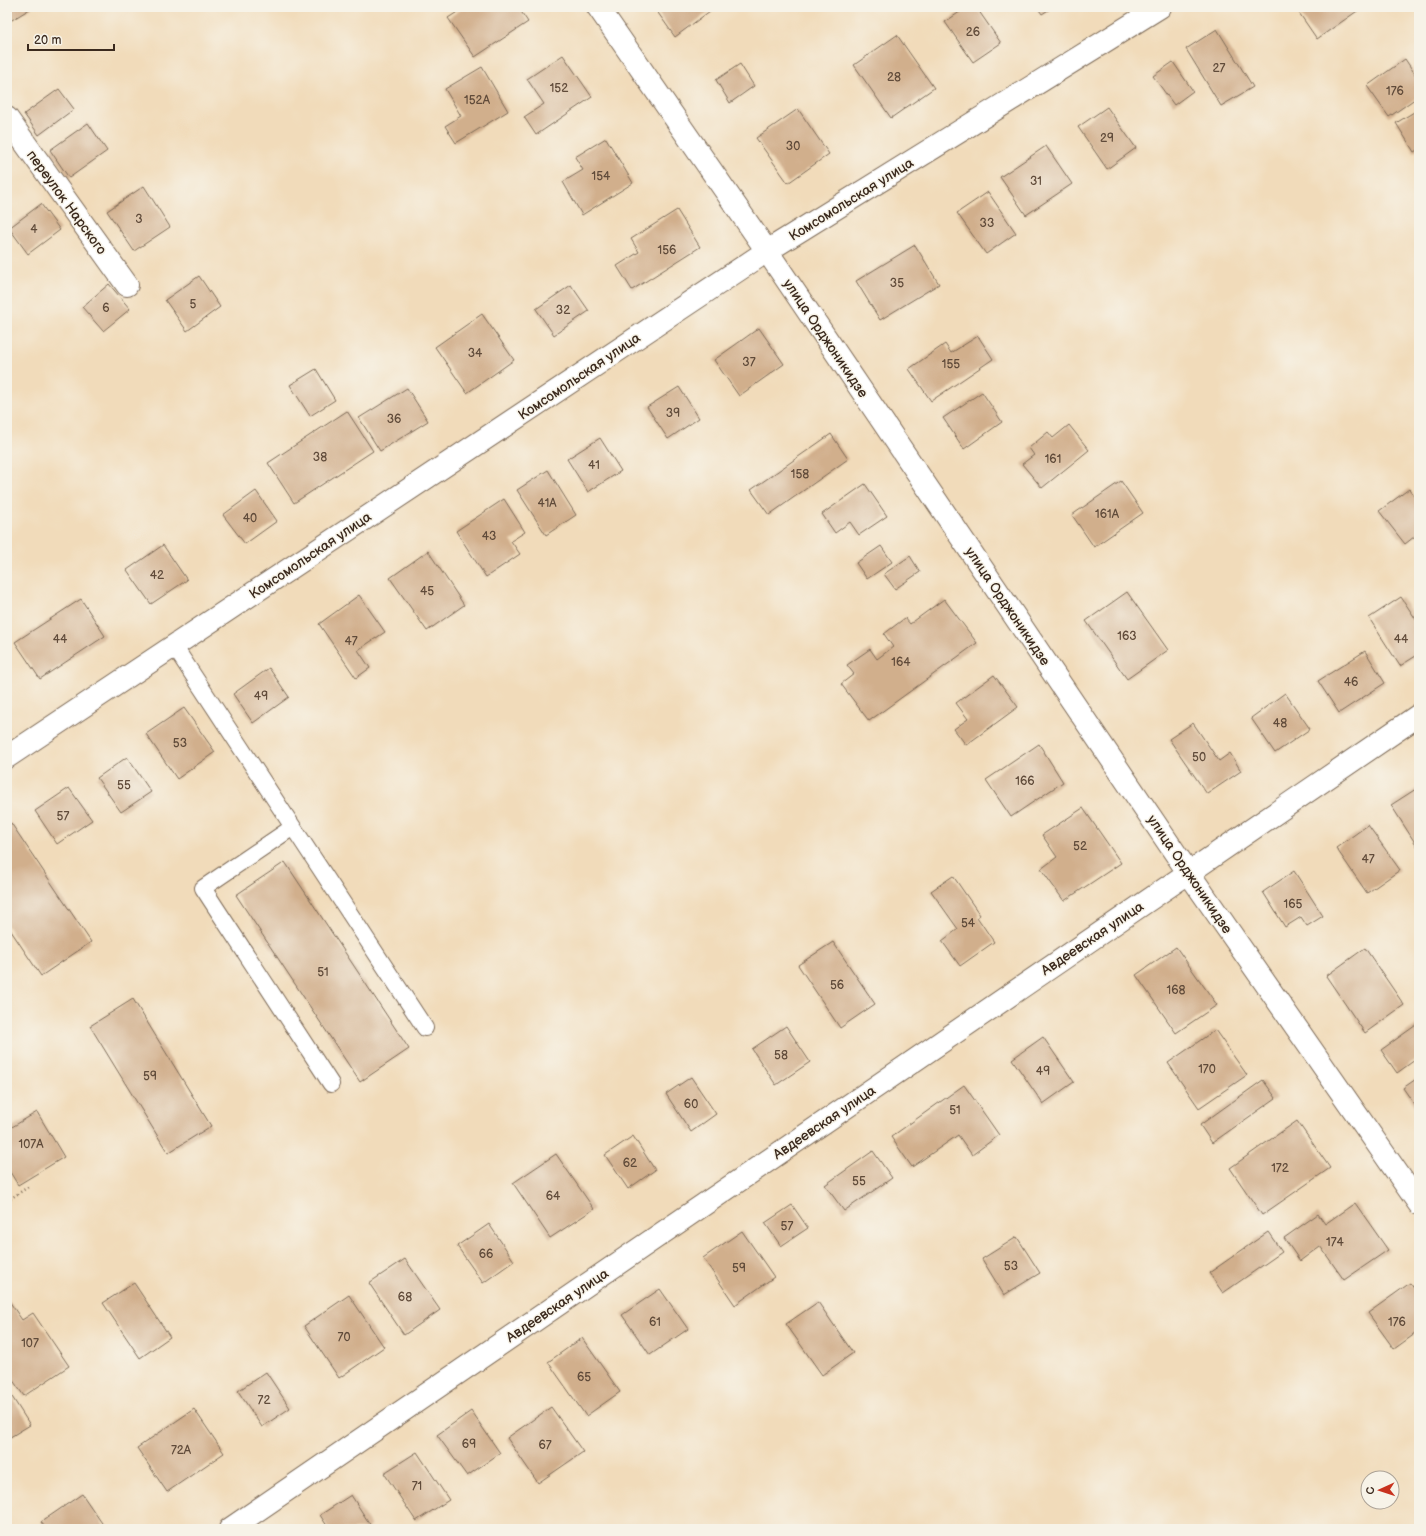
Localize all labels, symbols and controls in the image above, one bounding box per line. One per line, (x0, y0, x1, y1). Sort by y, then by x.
house number: 26 (966, 25, 980, 40)
scale bar (28, 26, 114, 52)
text: 20 m (34, 33, 61, 48)
house number: 27 (1213, 61, 1226, 76)
house number: 28 (887, 70, 901, 85)
house number: 152 (550, 81, 568, 96)
house number: 176 (1386, 84, 1404, 99)
house number: 152А (464, 93, 491, 108)
house number: 29 (1100, 131, 1114, 146)
house number: 30 (786, 139, 800, 154)
street label: переулок Нарского (23, 147, 110, 258)
street label: Комсомольская улица (786, 154, 917, 245)
house number: 154 (592, 169, 611, 184)
house number: 31 (1030, 174, 1042, 189)
house number: 3 (135, 212, 143, 227)
house number: 33 (980, 216, 994, 231)
house number: 4 (30, 222, 38, 237)
house number: 156 (658, 243, 676, 258)
street label: улица Орджоникидзе (780, 276, 872, 401)
house number: 35 (890, 276, 904, 291)
house number: 5 (190, 297, 197, 312)
house number: 6 (102, 301, 110, 316)
house number: 32 (556, 303, 570, 318)
street label: Комсомольская улица (515, 329, 644, 424)
house number: 34 (468, 346, 483, 361)
house number: 37 (742, 355, 756, 370)
house number: 155 (942, 357, 960, 372)
house number: 39 (666, 406, 680, 421)
house number: 36 (387, 412, 401, 427)
house number: 38 (313, 450, 327, 465)
house number: 161 (1045, 452, 1061, 467)
house number: 41 (588, 458, 600, 473)
house number: 158 (791, 467, 809, 482)
house number: 41А (537, 496, 557, 511)
house number: 161А (1095, 507, 1120, 522)
street label: Комсомольская улица (246, 508, 375, 603)
house number: 40 (243, 511, 257, 526)
house number: 43 (482, 529, 496, 544)
street label: улица Орджоникидзе (962, 544, 1054, 669)
house number: 42 (150, 568, 164, 583)
house number: 45 (420, 584, 434, 599)
house number: 163 (1117, 629, 1137, 644)
house number: 44 (53, 632, 68, 647)
house number: 44 (1394, 632, 1409, 647)
house number: 47 (344, 634, 358, 649)
house number: 164 (891, 655, 911, 670)
house number: 46 (1344, 675, 1358, 690)
house number: 49 (254, 689, 268, 704)
house number: 48 (1273, 716, 1287, 731)
house number: 53 (173, 736, 187, 751)
house number: 50 (1192, 750, 1206, 765)
house number: 166 (1015, 774, 1035, 789)
house number: 55 (117, 778, 131, 793)
house number: 57 (57, 809, 69, 824)
street label: улица Орджоникидзе (1144, 812, 1236, 937)
house number: 52 (1073, 839, 1087, 854)
house number: 47 (1361, 852, 1375, 867)
street label: Авдеевская улица (1037, 897, 1147, 980)
house number: 165 (1284, 897, 1303, 912)
house number: 54 (961, 916, 976, 931)
house number: 51 (317, 965, 329, 980)
house number: 56 (830, 978, 844, 993)
house number: 168 (1167, 983, 1185, 998)
house number: 58 (774, 1048, 788, 1063)
house number: 170 (1198, 1062, 1216, 1077)
house number: 49 (1036, 1064, 1050, 1079)
house number: 59 (143, 1069, 157, 1084)
street label: Авдеевская улица (769, 1081, 879, 1164)
house number: 60 (684, 1097, 698, 1112)
house number: 51 (949, 1103, 961, 1118)
house number: 107А (19, 1137, 44, 1152)
house number: 62 (623, 1156, 637, 1171)
house number: 172 (1271, 1161, 1289, 1176)
house number: 55 (852, 1174, 866, 1189)
house number: 64 (546, 1189, 561, 1204)
house number: 57 (781, 1219, 793, 1234)
house number: 174 (1326, 1235, 1345, 1250)
house number: 66 (479, 1247, 493, 1262)
house number: 53 (1004, 1259, 1018, 1274)
house number: 59 (732, 1261, 746, 1276)
street label: Авдеевская улица (502, 1264, 612, 1347)
house number: 68 (398, 1290, 412, 1305)
house number: 61 (649, 1315, 661, 1330)
house number: 176 (1388, 1315, 1406, 1330)
house number: 70 (338, 1330, 350, 1345)
house number: 107 (21, 1336, 39, 1351)
house number: 65 (577, 1370, 591, 1385)
house number: 72 (258, 1393, 270, 1408)
house number: 69 (462, 1437, 476, 1452)
house number: 67 (538, 1438, 552, 1453)
house number: 72А (171, 1443, 192, 1458)
north arrow (1360, 1470, 1400, 1510)
house number: 71 (412, 1479, 422, 1494)
text: С (1364, 1486, 1377, 1495)

